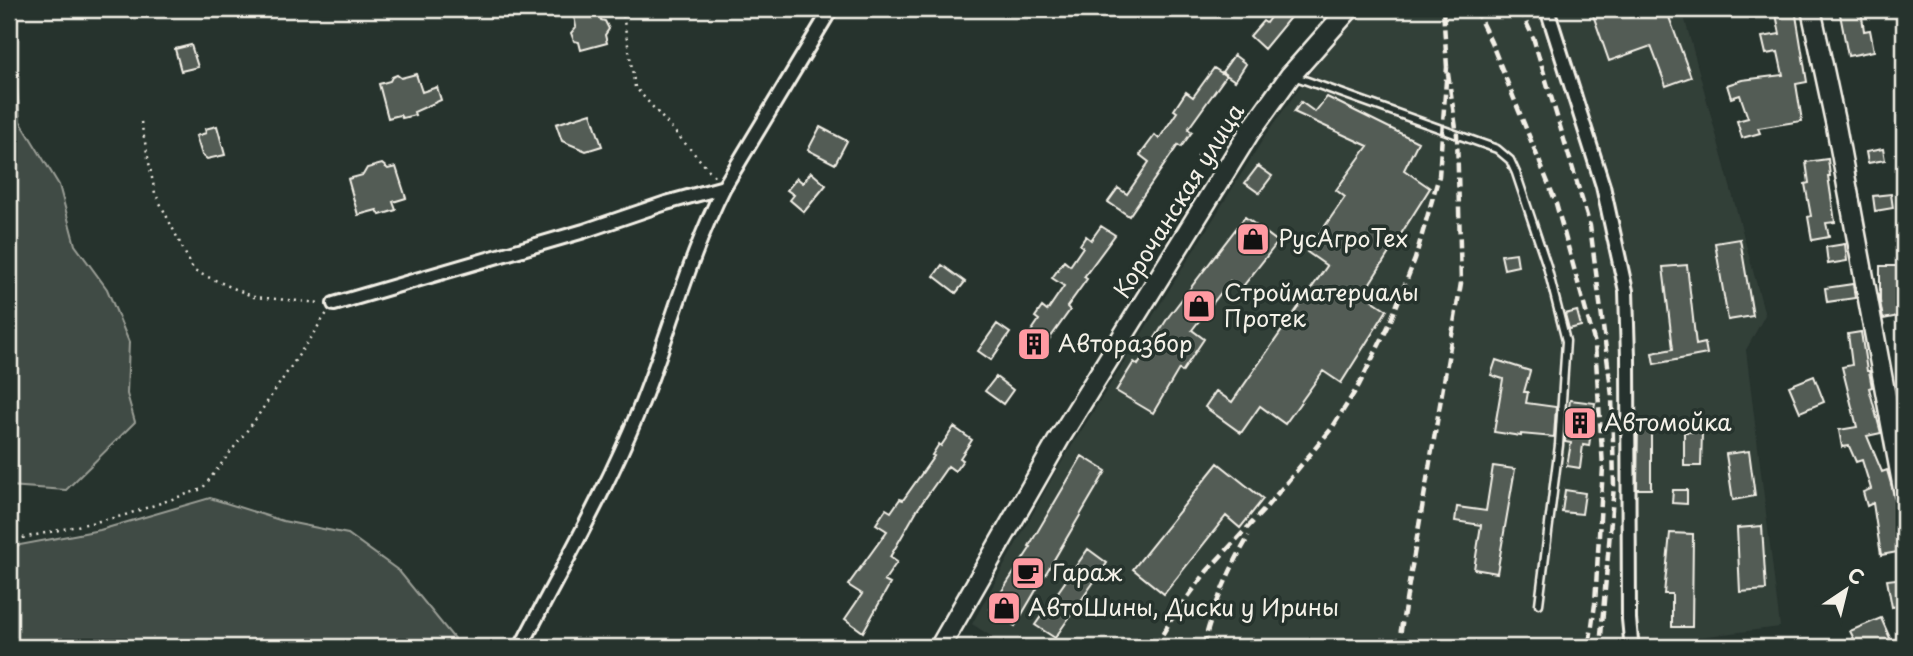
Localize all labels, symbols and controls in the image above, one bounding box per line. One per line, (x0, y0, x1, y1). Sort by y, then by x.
street label: Корочанская улица (1103, 95, 1252, 305)
shop icon: РусАгроТех (1234, 220, 1272, 258)
place label: РусАгроТех (1278, 220, 1409, 255)
place label: Стройматериалы Протек (1224, 274, 1419, 335)
shop icon: Стройматериалы Протек (1180, 287, 1218, 325)
building icon: Авторазбор (1015, 325, 1053, 363)
place label: Авторазбор (1058, 325, 1193, 360)
building icon: Автомойка (1561, 404, 1599, 442)
place label: Автомойка (1604, 404, 1732, 439)
cafe icon: Гараж (1009, 554, 1047, 592)
place label: Гараж (1052, 554, 1123, 589)
north arrow (1812, 554, 1882, 624)
text: С (1842, 560, 1870, 591)
shop icon: АвтоШины, Диски у Ирины (985, 589, 1023, 627)
place label: АвтоШины, Диски у Ирины (1028, 589, 1339, 624)

